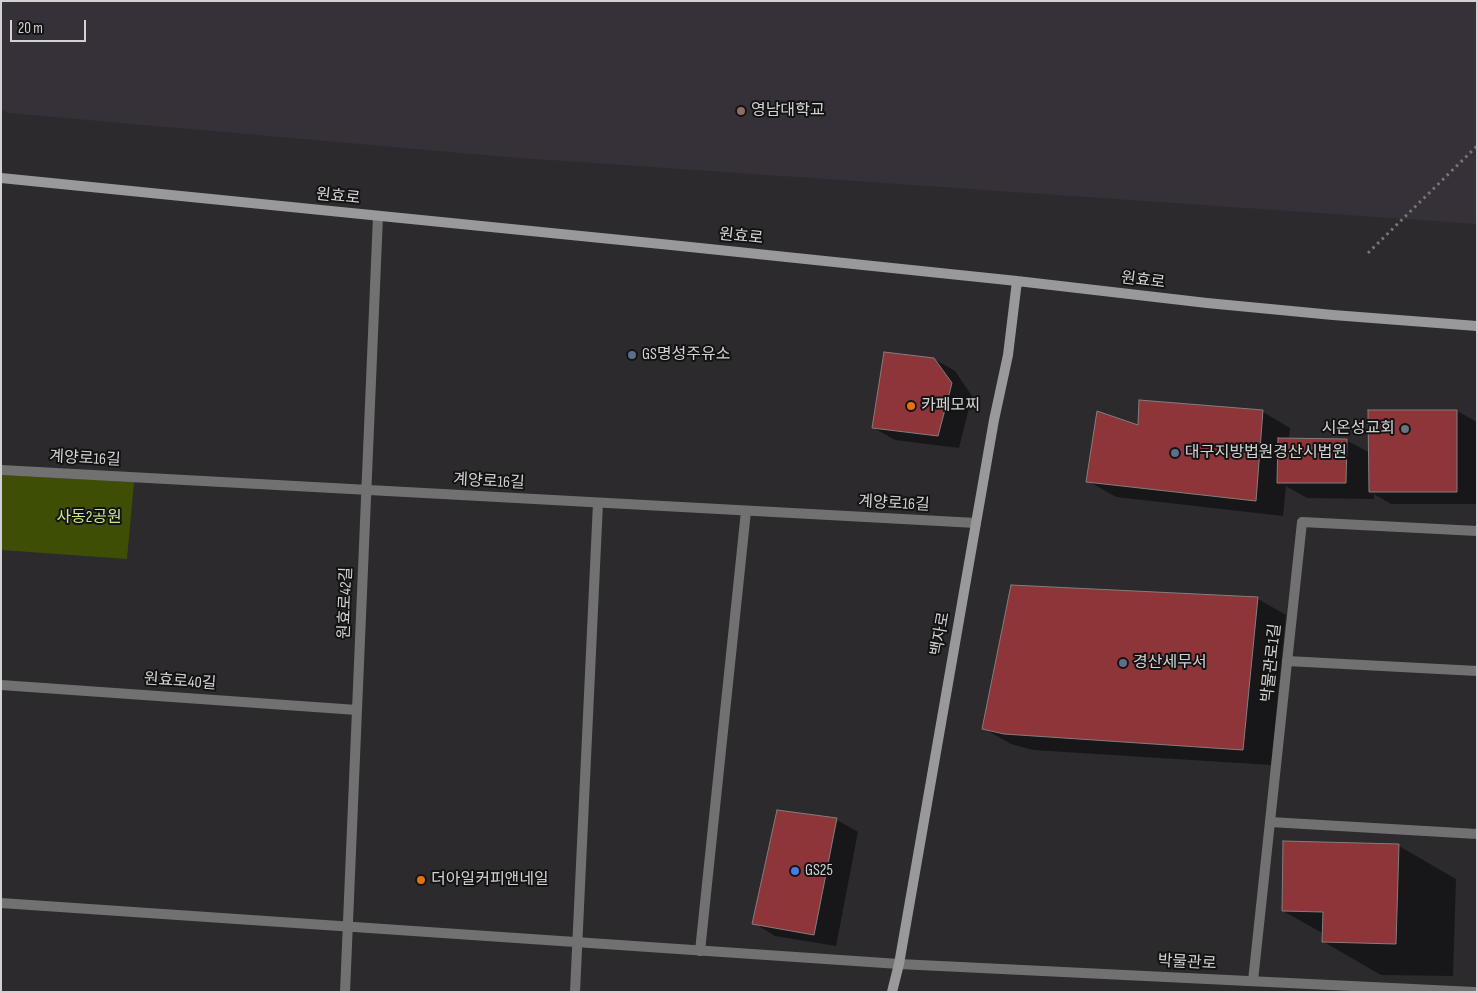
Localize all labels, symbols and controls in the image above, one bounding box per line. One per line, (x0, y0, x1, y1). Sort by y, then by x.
scale bar (12, 10, 89, 42)
text: 20 m (18, 19, 43, 38)
place label: 영남대학교 (751, 101, 825, 121)
marker: 영남대학교 (735, 105, 747, 117)
street label: 원효로 (315, 185, 361, 209)
street label: 원효로 (718, 225, 764, 249)
street label: 원효로 (1120, 269, 1166, 293)
place label: GS명성주유소 (642, 345, 730, 365)
marker: GS명성주유소 (626, 349, 638, 361)
place label: 카페모찌 (921, 396, 980, 416)
marker: 카페모찌 (905, 400, 917, 412)
place label: 시온성교회 (1321, 419, 1395, 439)
marker: 시온성교회 (1399, 423, 1411, 435)
place label: 대구지방법원경산시법원 (1185, 443, 1347, 463)
marker: 대구지방법원경산시법원 (1169, 447, 1181, 459)
street label: 계양로16길 (49, 448, 121, 470)
street label: 계양로16길 (453, 471, 525, 493)
street label: 계양로16길 (858, 493, 930, 515)
park label: 사동2공원 (56, 508, 122, 528)
street label: 원효로42길 (335, 567, 357, 639)
street label: 백자로 (928, 611, 954, 657)
street label: 박물관로1길 (1258, 623, 1286, 703)
place label: 경산세무서 (1133, 653, 1207, 673)
marker: 경산세무서 (1117, 657, 1129, 669)
street label: 원효로40길 (143, 670, 217, 694)
place label: GS25 (805, 861, 833, 881)
marker: GS25 (789, 865, 801, 877)
place label: 더아일커피앤네일 (431, 870, 549, 890)
marker: 더아일커피앤네일 (415, 874, 427, 886)
street label: 박물관로 (1157, 952, 1217, 974)

